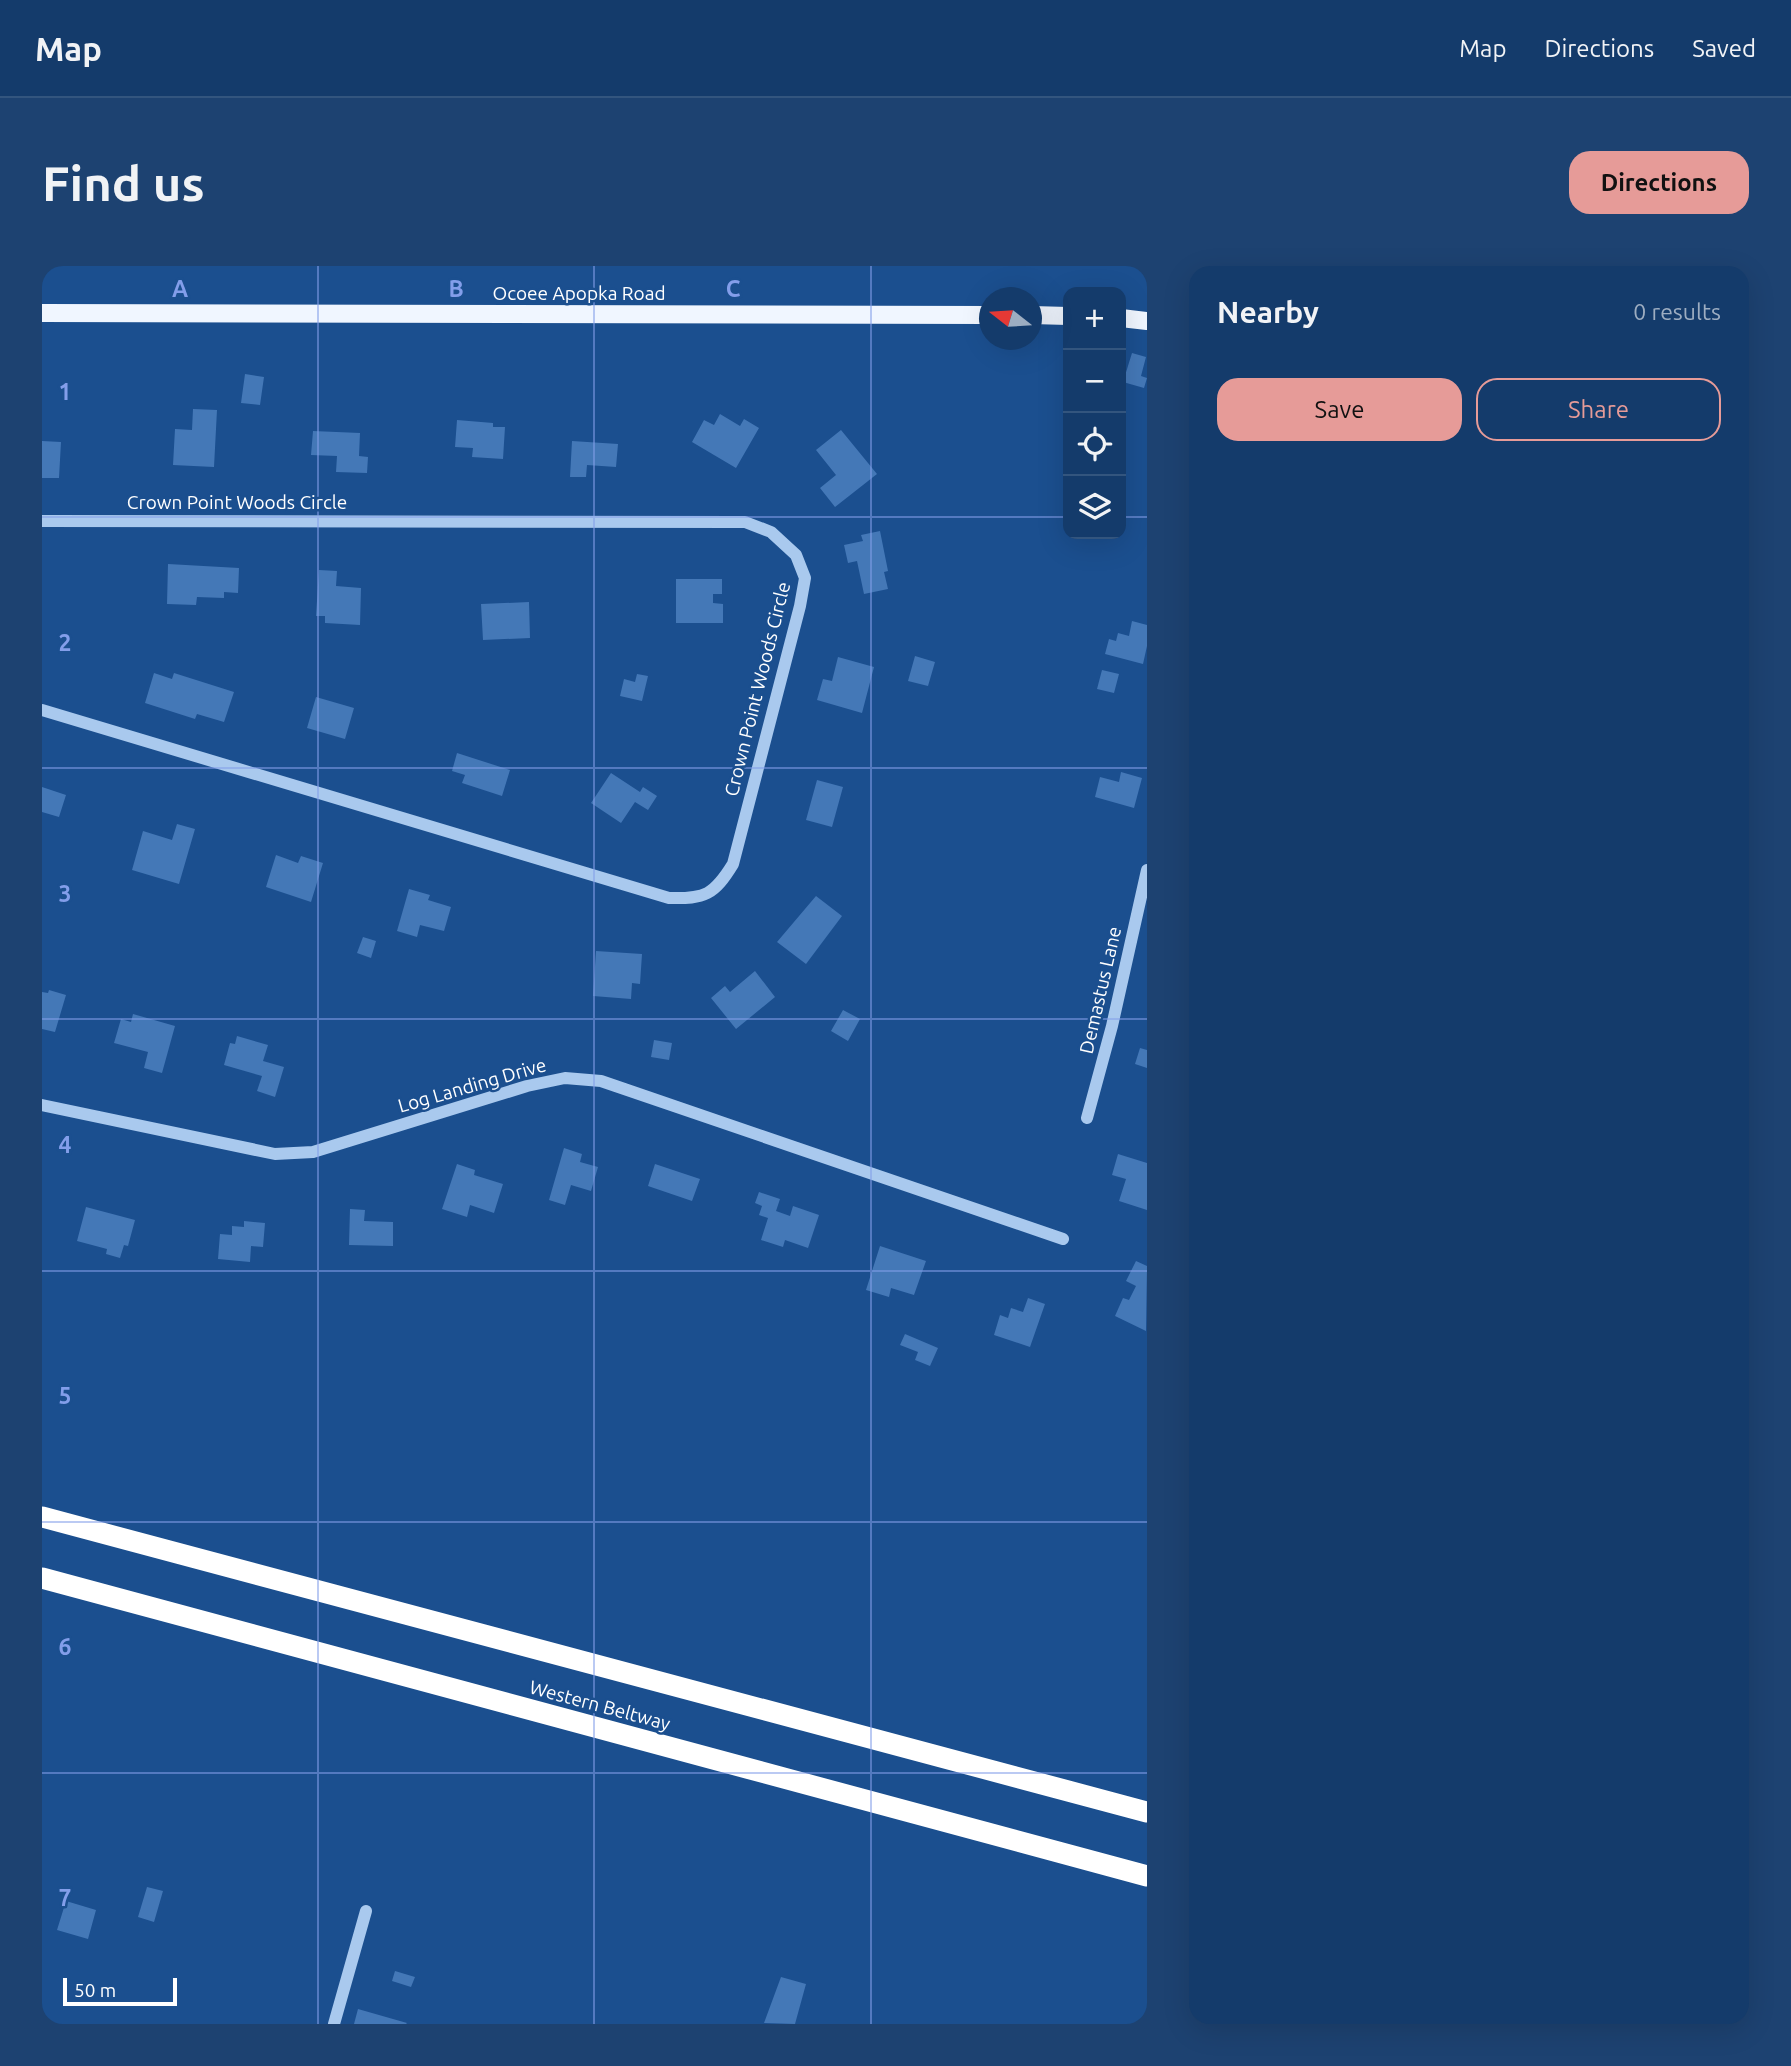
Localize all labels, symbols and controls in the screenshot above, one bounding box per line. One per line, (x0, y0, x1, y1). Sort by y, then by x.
text: Map (35, 30, 102, 67)
text: Map (1459, 35, 1506, 62)
text: Directions (1544, 35, 1654, 62)
text: Saved (1692, 35, 1756, 62)
button: Directions (1569, 151, 1749, 214)
text: Find us (42, 155, 205, 210)
text: A (172, 276, 188, 301)
text: B (448, 276, 464, 301)
text: C (726, 276, 741, 301)
street label: Ocoee Apopka Road (492, 282, 666, 304)
north arrow (979, 287, 1042, 350)
map controls (1063, 287, 1126, 539)
button: + (1063, 287, 1126, 350)
text: Nearby (1217, 295, 1319, 329)
text: 0 results (1633, 299, 1721, 324)
button: − (1063, 350, 1126, 413)
button: Save (1217, 378, 1462, 441)
button: Share (1476, 378, 1721, 441)
text: 1 (59, 379, 71, 404)
button: locate (1063, 413, 1126, 476)
button: layers (1063, 476, 1126, 539)
street label: Crown Point Woods Circle (127, 491, 347, 513)
street label: Crown Point Woods Circle (720, 579, 794, 799)
text: 2 (59, 630, 71, 655)
text: 3 (59, 881, 71, 906)
street label: Demastus Lane (1075, 924, 1125, 1056)
street label: Log Landing Drive (395, 1053, 549, 1117)
text: 4 (59, 1132, 72, 1157)
text: 5 (59, 1383, 71, 1408)
text: 6 (59, 1634, 72, 1659)
street label: Western Beltway (527, 1676, 673, 1734)
text: 7 (59, 1885, 71, 1910)
scale bar (63, 1975, 177, 2007)
text: 50 m (74, 1979, 116, 2001)

